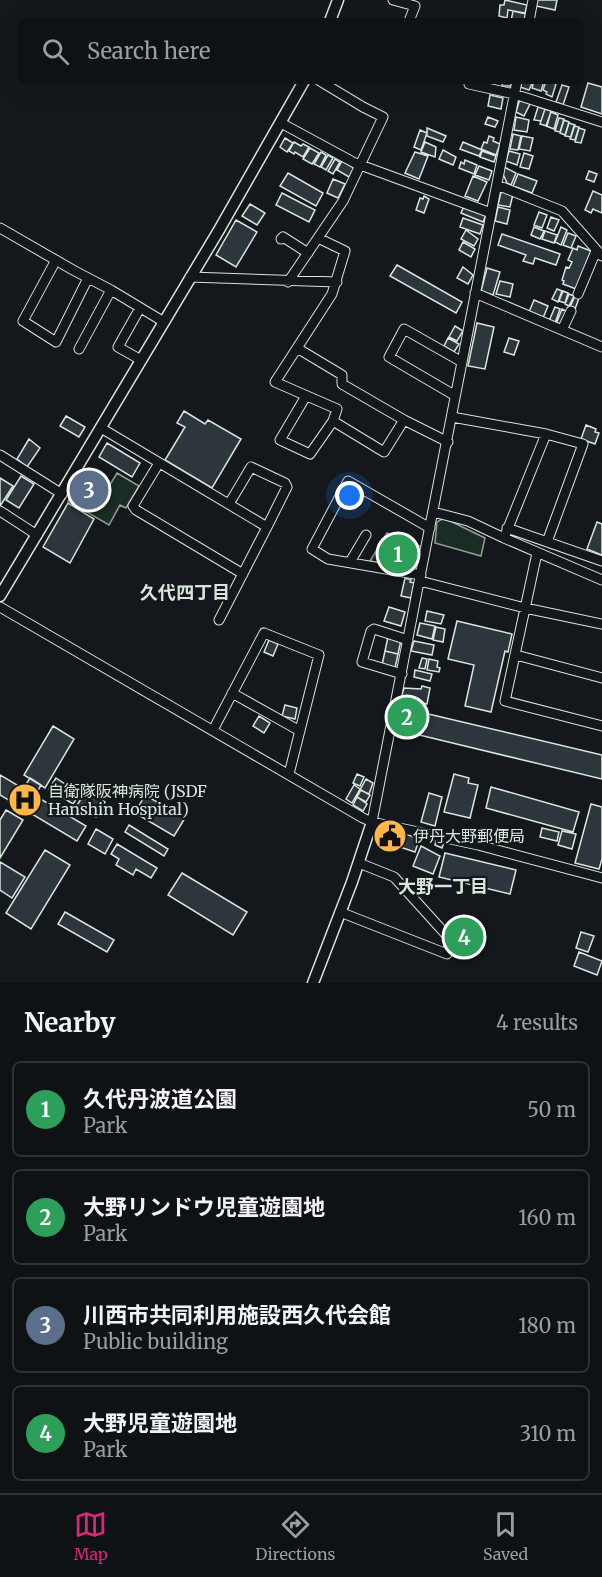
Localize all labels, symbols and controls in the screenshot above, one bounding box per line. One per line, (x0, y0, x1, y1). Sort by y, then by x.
search box (18, 18, 584, 84)
icon: search (39, 35, 72, 68)
text: Search here (87, 37, 210, 65)
pin: 3 (70, 468, 109, 512)
your location (335, 481, 364, 510)
pin: 1 (378, 532, 418, 576)
district label: 久代四丁目 (140, 581, 230, 604)
pin: 2 (388, 694, 426, 740)
place label: 自衛隊阪神病院 (JSDF Hanshin Hospital) (48, 781, 207, 819)
hospital icon: 自衛隊阪神病院 (JSDF Hanshin Hospital) (7, 782, 43, 818)
public building icon: 伊丹大野郵便局 (372, 818, 408, 854)
place label: 伊丹大野郵便局 (413, 826, 525, 846)
district label: 大野一丁目 (398, 875, 488, 898)
pin: 4 (444, 914, 484, 960)
text: Nearby (24, 1006, 116, 1039)
text: 4 results (496, 1010, 578, 1035)
text: 久代丹波道公園 (83, 1085, 237, 1113)
text: 1 (41, 1097, 50, 1122)
text: 50 m (527, 1097, 576, 1122)
text: Park (83, 1113, 127, 1138)
text: 大野リンドウ児童遊園地 (83, 1193, 325, 1221)
text: 2 (40, 1205, 51, 1230)
text: 160 m (518, 1205, 576, 1230)
text: Park (83, 1221, 127, 1246)
text: 川西市共同利用施設西久代会館 (83, 1301, 391, 1329)
text: 3 (40, 1313, 51, 1338)
text: 180 m (518, 1313, 576, 1338)
text: Public building (83, 1329, 228, 1354)
text: 大野児童遊園地 (83, 1409, 237, 1437)
text: 4 (39, 1421, 52, 1446)
text: 310 m (520, 1421, 576, 1446)
text: Park (83, 1437, 127, 1462)
tab: Map (74, 1508, 108, 1564)
tab: Directions (255, 1508, 335, 1564)
tab: Saved (483, 1508, 528, 1564)

